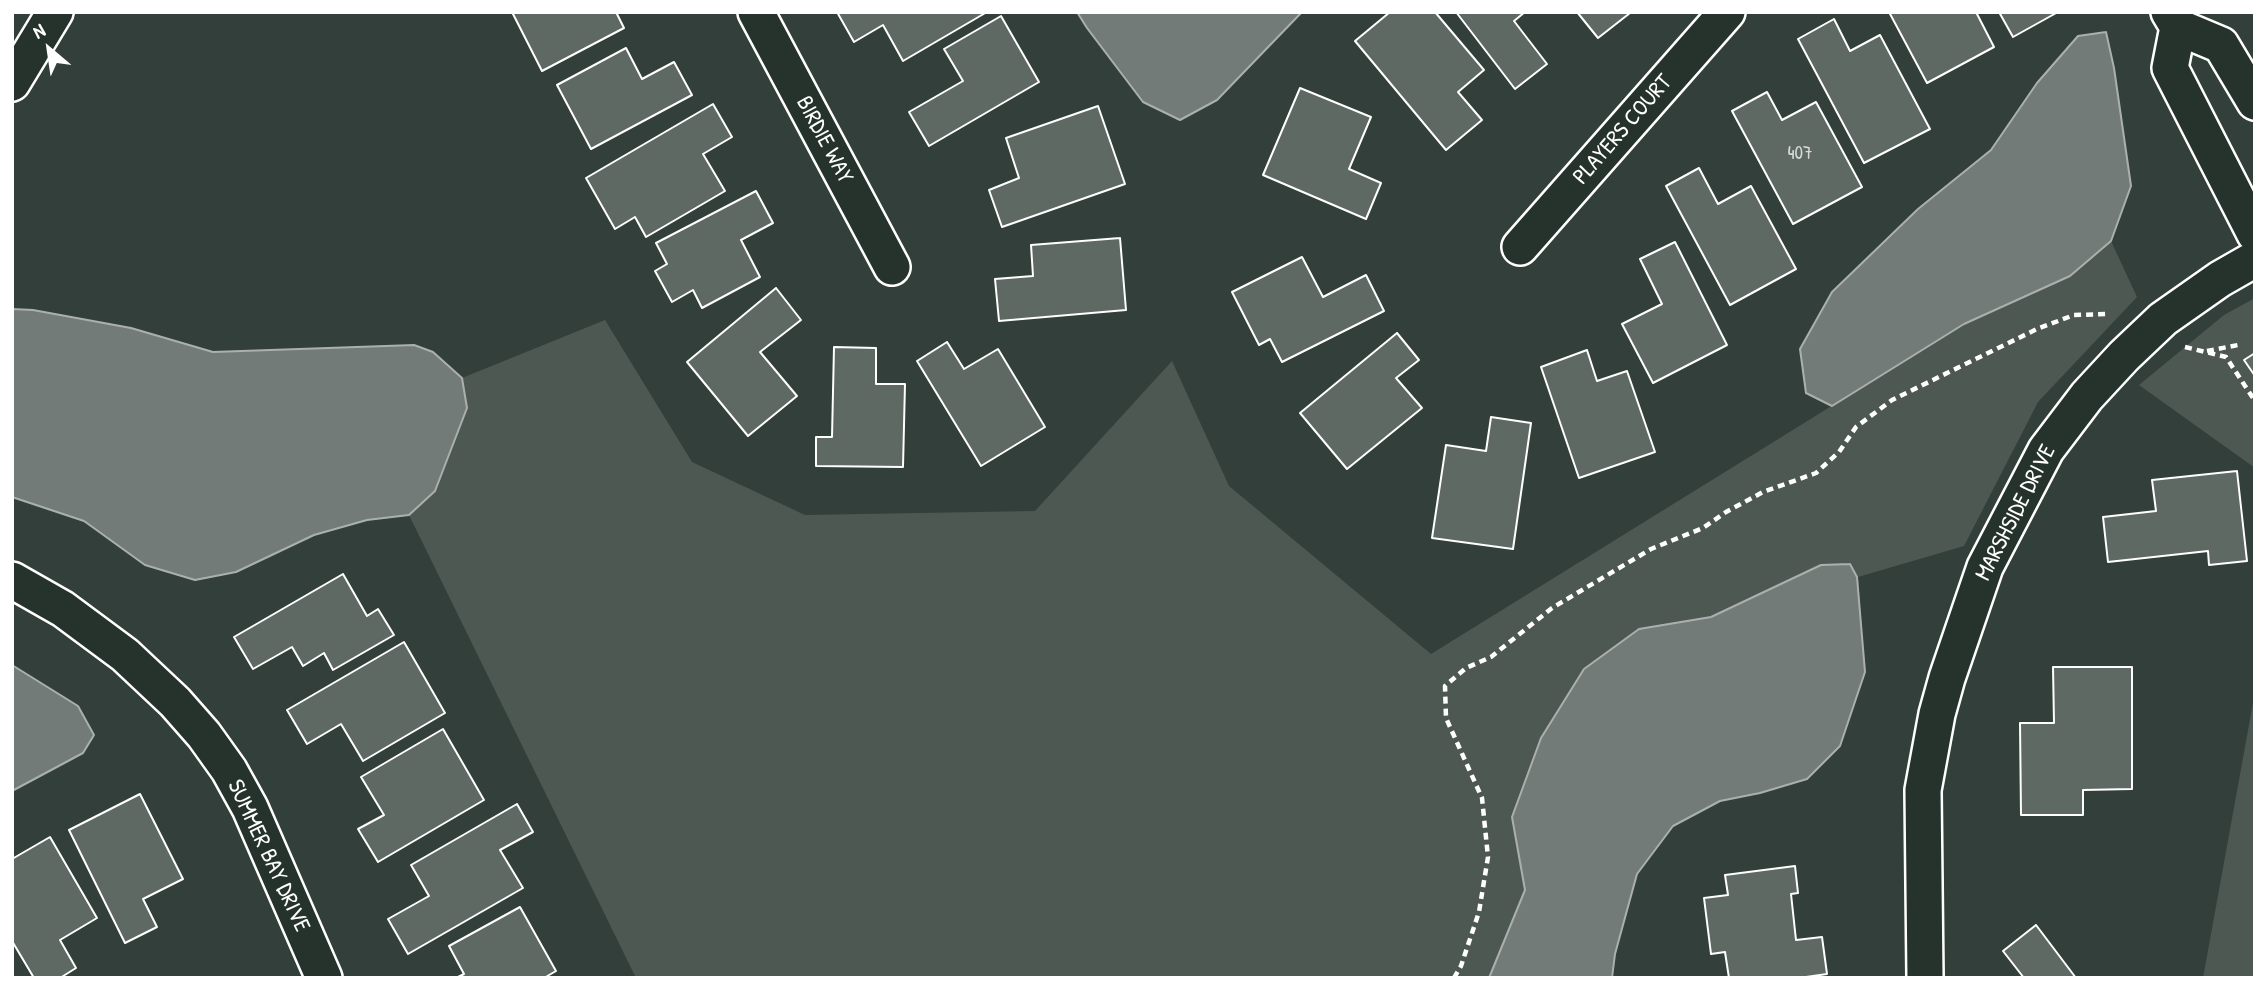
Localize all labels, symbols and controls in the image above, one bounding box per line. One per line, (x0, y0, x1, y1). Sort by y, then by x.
north arrow (14, 14, 84, 84)
text: N (28, 17, 50, 44)
street label: PLAYERS COURT (1568, 69, 1678, 191)
street label: BIRDIE WAY (790, 92, 858, 188)
house number: 407 (1787, 143, 1813, 165)
street label: MARSHSIDE DRIVE (1970, 440, 2062, 586)
street label: SUMMER BAY DRIVE (221, 776, 315, 936)

